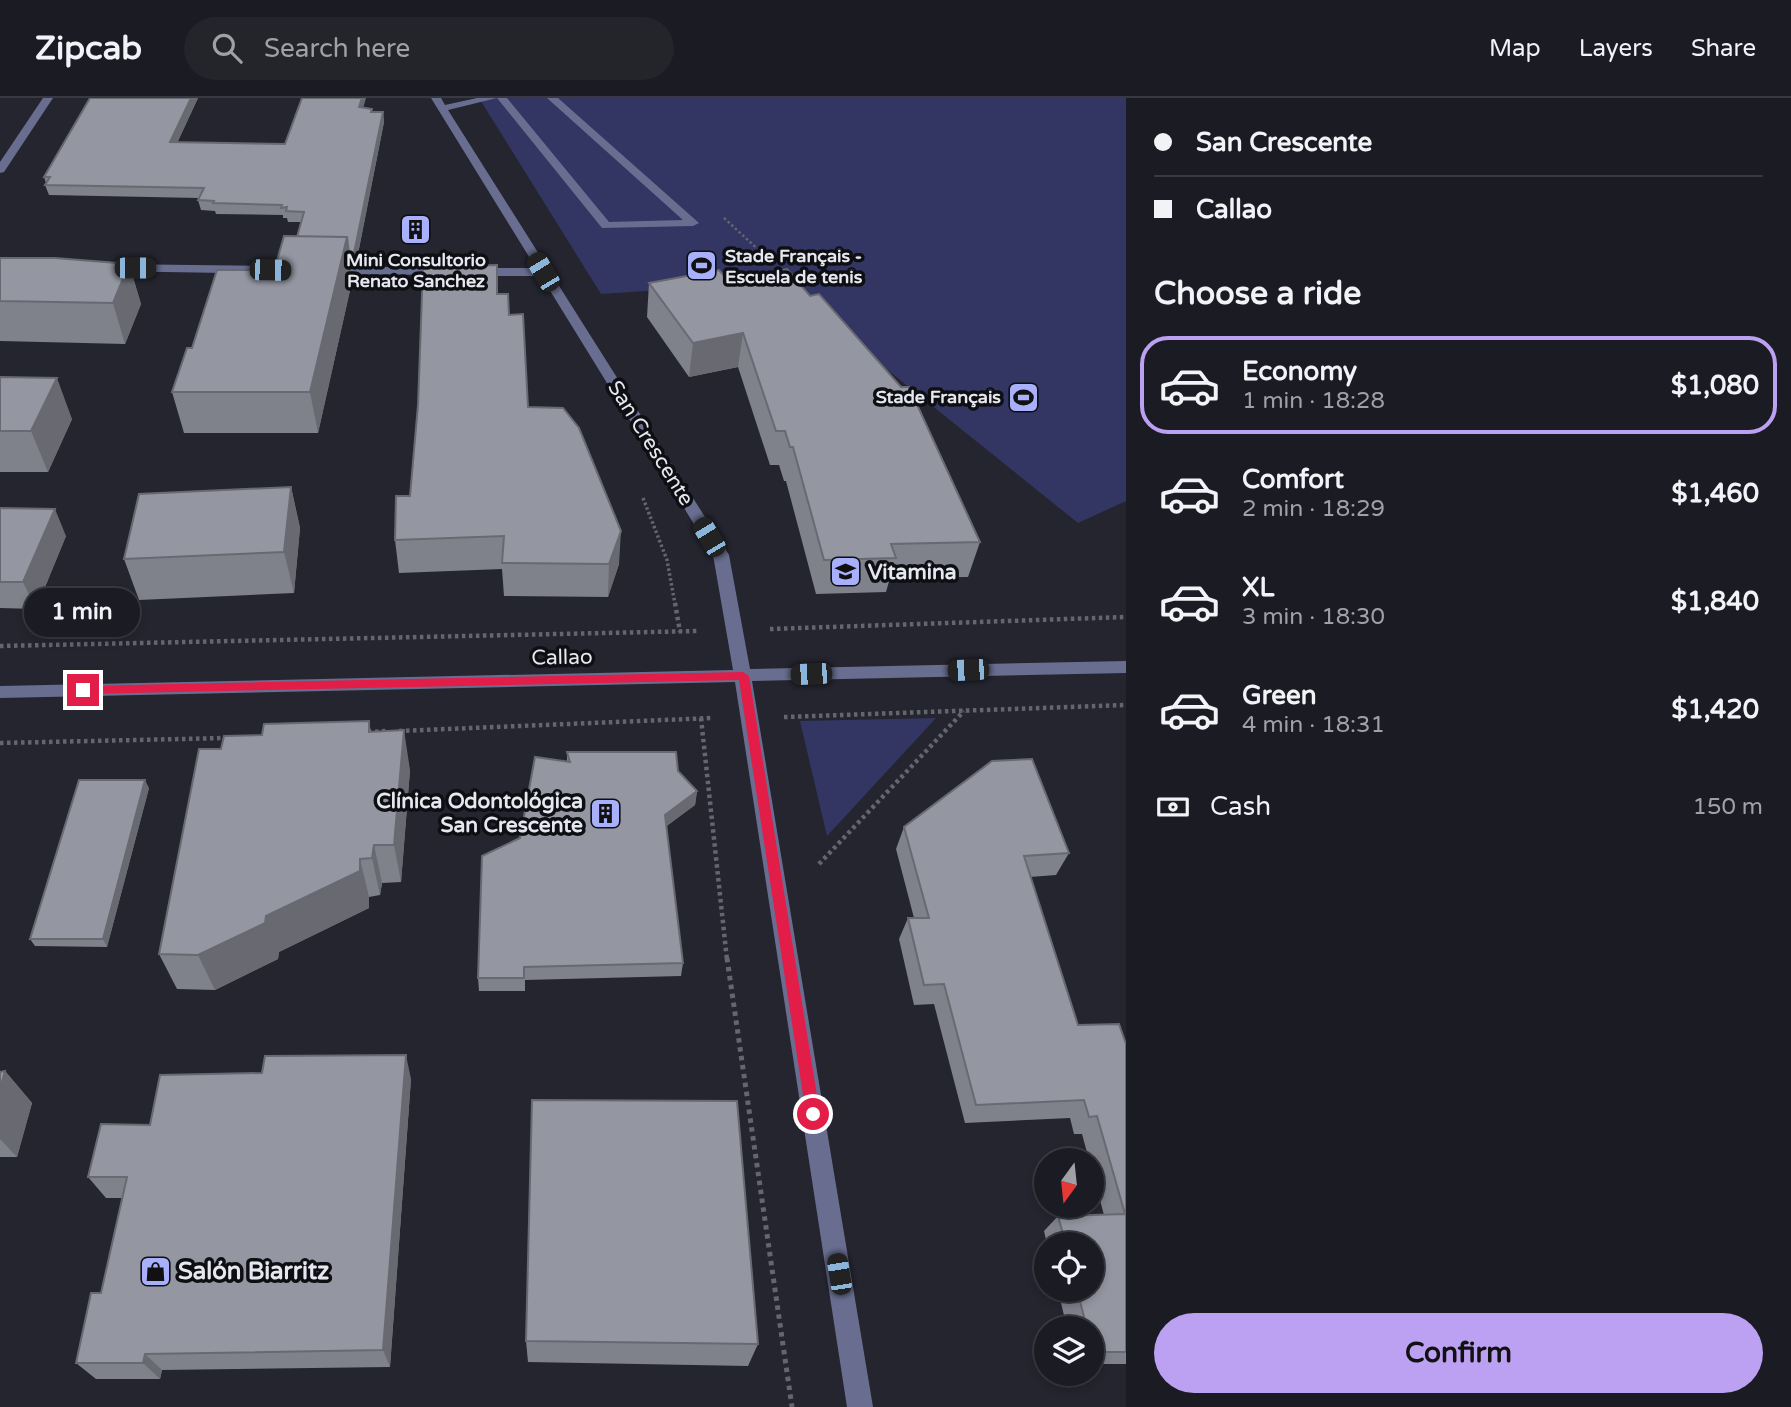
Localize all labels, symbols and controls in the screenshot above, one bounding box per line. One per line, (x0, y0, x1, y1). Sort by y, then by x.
search box (184, 17, 674, 80)
text: Zipcab (35, 29, 142, 68)
icon: search (208, 29, 246, 67)
text: Search here (264, 33, 410, 64)
text: Map (1489, 34, 1541, 63)
text: Layers (1579, 34, 1653, 63)
text: Share (1691, 34, 1756, 63)
text: San Crescente (1196, 127, 1372, 158)
text: Callao (1196, 194, 1272, 225)
building icon: Mini Consultorio Renato Sanchez (399, 212, 433, 246)
place label: Stade Français - Escuela de tenis (725, 245, 863, 288)
place label: Mini Consultorio Renato Sanchez (346, 249, 486, 292)
car (524, 249, 563, 295)
sports icon: Stade Français - Escuela de tenis (685, 249, 719, 283)
car (115, 258, 157, 279)
car (249, 259, 292, 281)
text: Choose a ride (1154, 275, 1361, 313)
icon: car (1158, 354, 1221, 417)
text: Economy (1242, 356, 1357, 387)
text: $1,080 (1671, 370, 1759, 401)
street label: San Crescente (602, 376, 699, 510)
sports icon: Stade Français (1007, 380, 1041, 414)
place label: Stade Français (876, 386, 1001, 408)
text: 1 min · 18:28 (1242, 387, 1385, 415)
icon: car (1158, 462, 1221, 525)
text: Comfort (1242, 464, 1344, 495)
text: $1,460 (1671, 478, 1759, 509)
text: 2 min · 18:29 (1242, 495, 1385, 523)
car (690, 514, 729, 560)
school or university icon: Vitamina (828, 555, 862, 589)
place label: Vitamina (868, 560, 957, 585)
icon: car (1158, 570, 1221, 633)
text: XL (1242, 572, 1274, 603)
text: $1,840 (1671, 586, 1759, 617)
callout: 1 min (25, 588, 141, 638)
text: 1 min (51, 598, 113, 626)
text: 3 min · 18:30 (1242, 603, 1385, 631)
street label: Callao (531, 644, 593, 671)
car (947, 659, 990, 681)
car (790, 663, 833, 685)
route end (67, 674, 99, 706)
icon: car (1158, 678, 1221, 741)
text: Green (1242, 680, 1317, 711)
text: $1,420 (1671, 694, 1759, 725)
text: 4 min · 18:31 (1242, 711, 1385, 739)
icon: cash (1154, 788, 1192, 826)
place label: Clínica Odontológica San Crescente (376, 789, 583, 838)
text: Cash (1210, 791, 1271, 822)
text: 150 m (1693, 793, 1763, 821)
building icon: Clínica Odontológica San Crescente (589, 796, 623, 830)
route start (797, 1098, 829, 1130)
north arrow (1034, 1148, 1104, 1218)
map controls (1034, 1148, 1104, 1386)
button: locate (1034, 1232, 1104, 1302)
car (826, 1252, 853, 1296)
shop icon: Salón Biarritz (138, 1254, 172, 1288)
place label: Salón Biarritz (178, 1257, 329, 1286)
button: Confirm (1154, 1313, 1763, 1393)
button: layers (1034, 1316, 1104, 1386)

